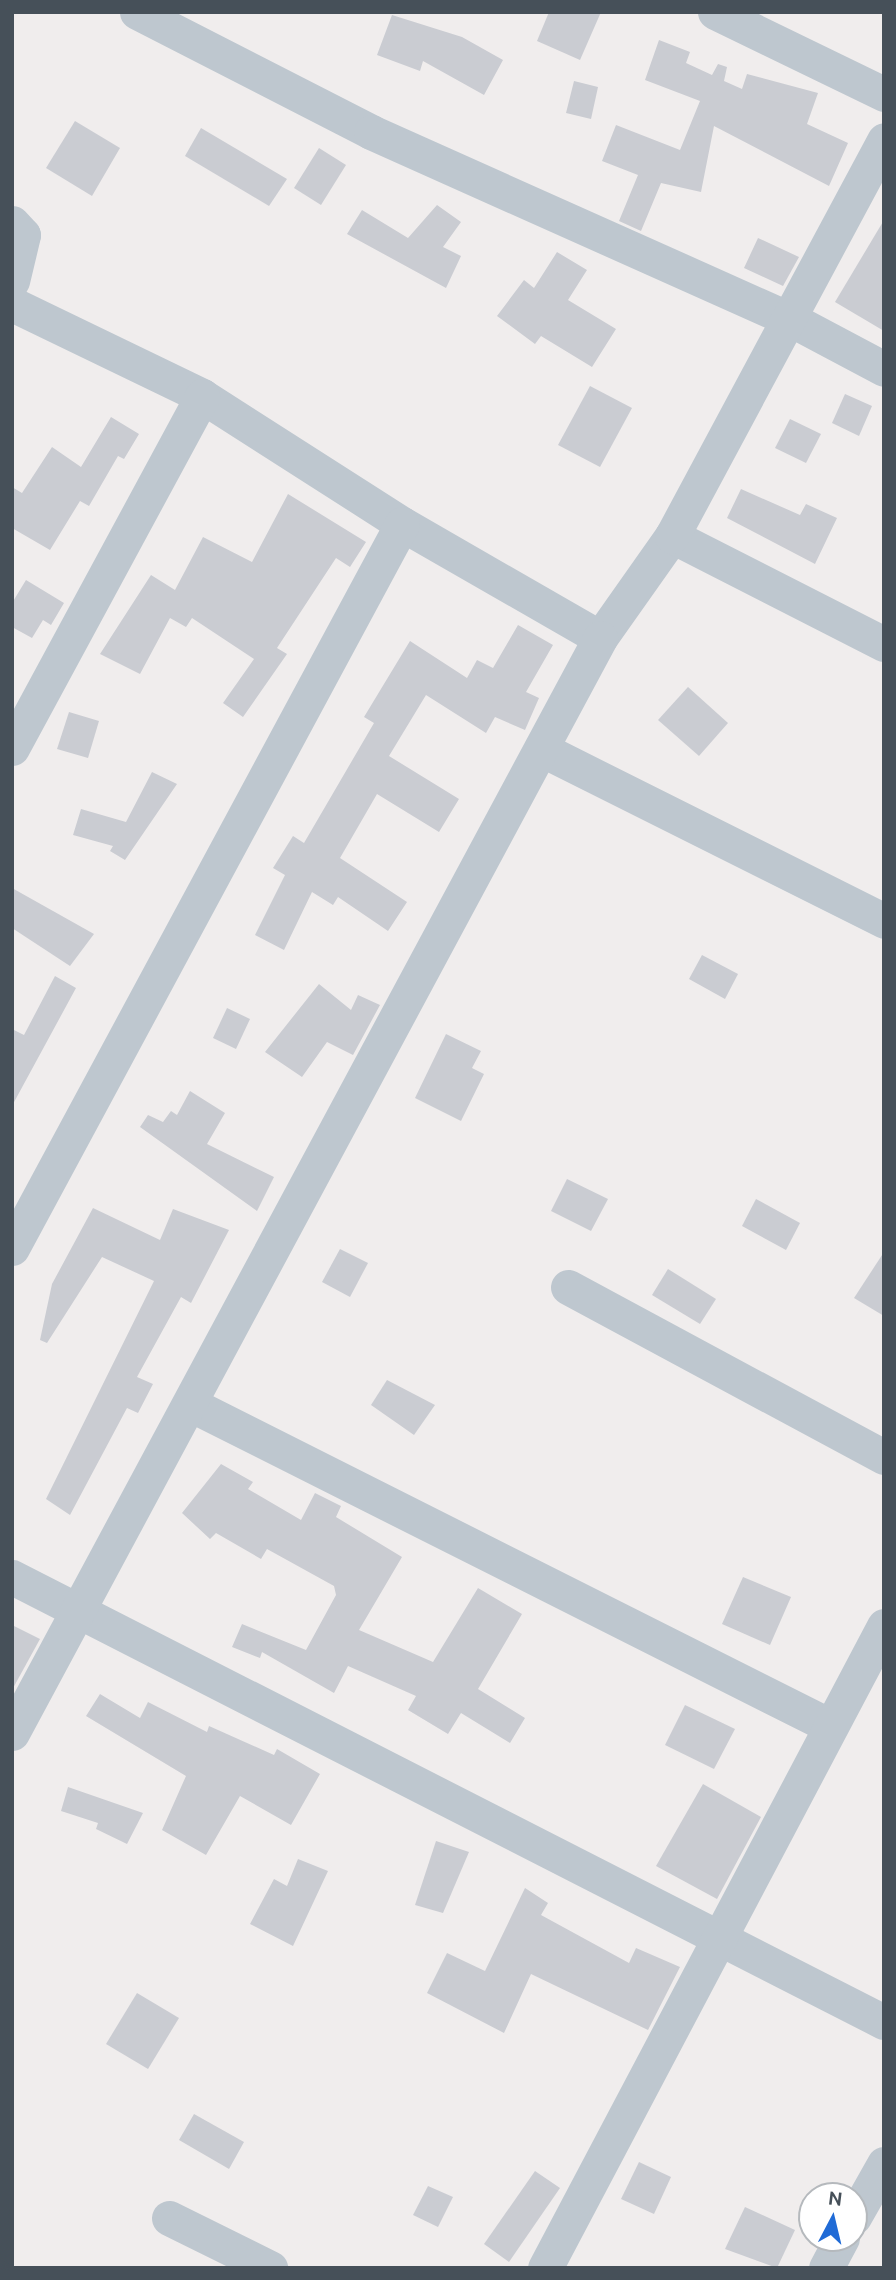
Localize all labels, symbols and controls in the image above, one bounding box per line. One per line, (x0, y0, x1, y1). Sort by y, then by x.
north arrow (798, 2182, 868, 2252)
text: N (827, 2186, 844, 2210)

